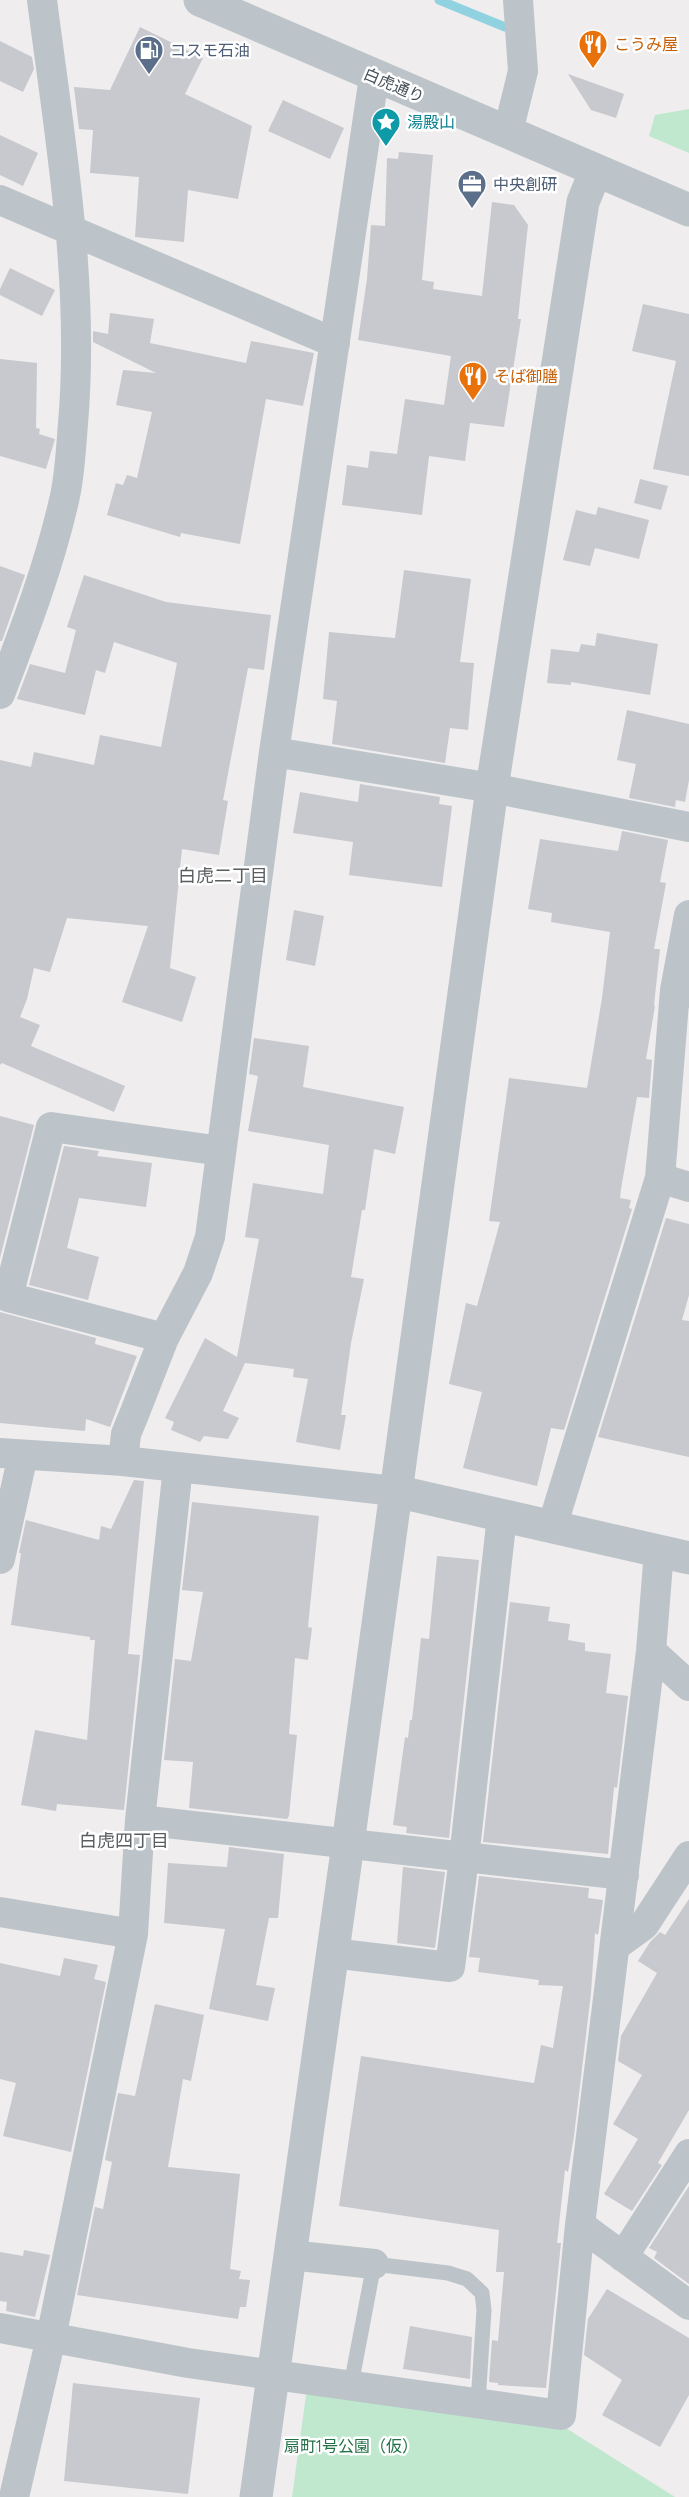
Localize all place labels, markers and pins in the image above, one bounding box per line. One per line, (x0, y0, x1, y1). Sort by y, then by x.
restaurant icon: こうみ屋 (577, 28, 609, 70)
fuel station icon: コスモ石油 (133, 34, 165, 76)
place label: こうみ屋 (614, 34, 678, 54)
place label: コスモ石油 (170, 40, 250, 60)
place icon: 湯殿山 (370, 106, 402, 148)
place label: 湯殿山 (407, 112, 455, 132)
office icon: 中央創研 (456, 168, 488, 210)
place label: 中央創研 (493, 174, 557, 194)
restaurant icon: そば御膳 (457, 360, 489, 402)
place label: そば御膳 (494, 366, 558, 386)

